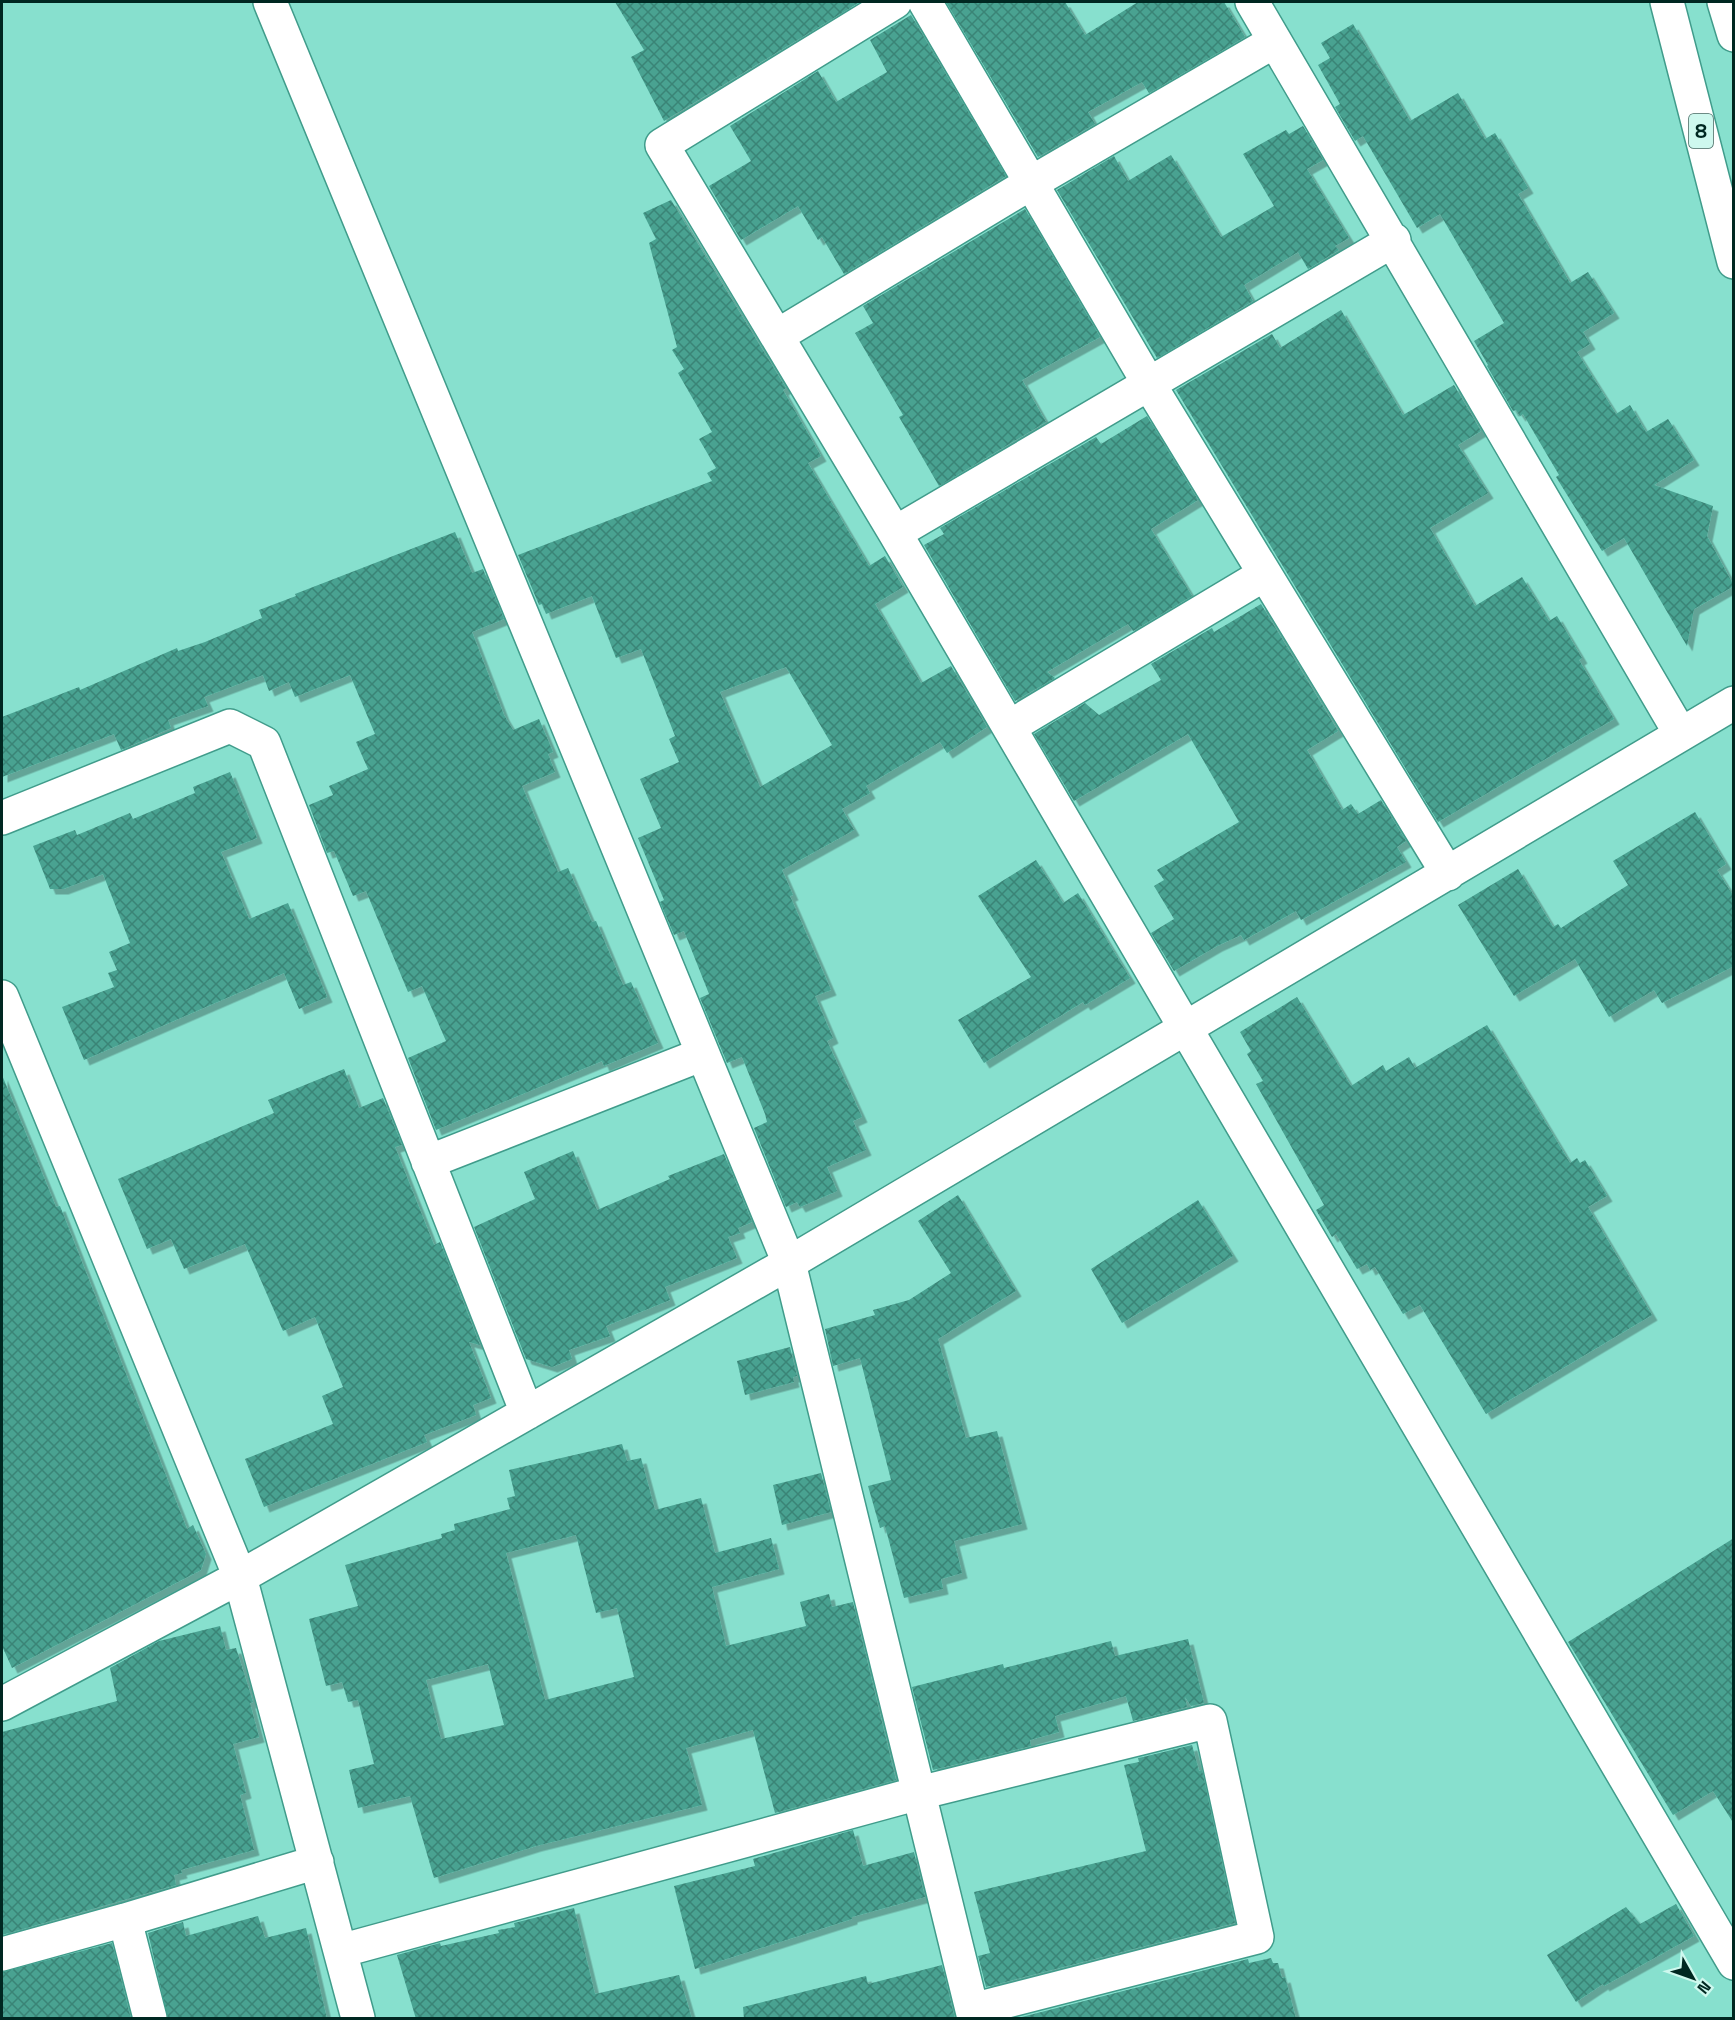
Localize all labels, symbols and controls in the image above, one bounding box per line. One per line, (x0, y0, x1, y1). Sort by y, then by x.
road number: 8 (1689, 114, 1713, 148)
north arrow (1663, 1948, 1723, 2008)
text: N (1693, 1976, 1716, 1998)

